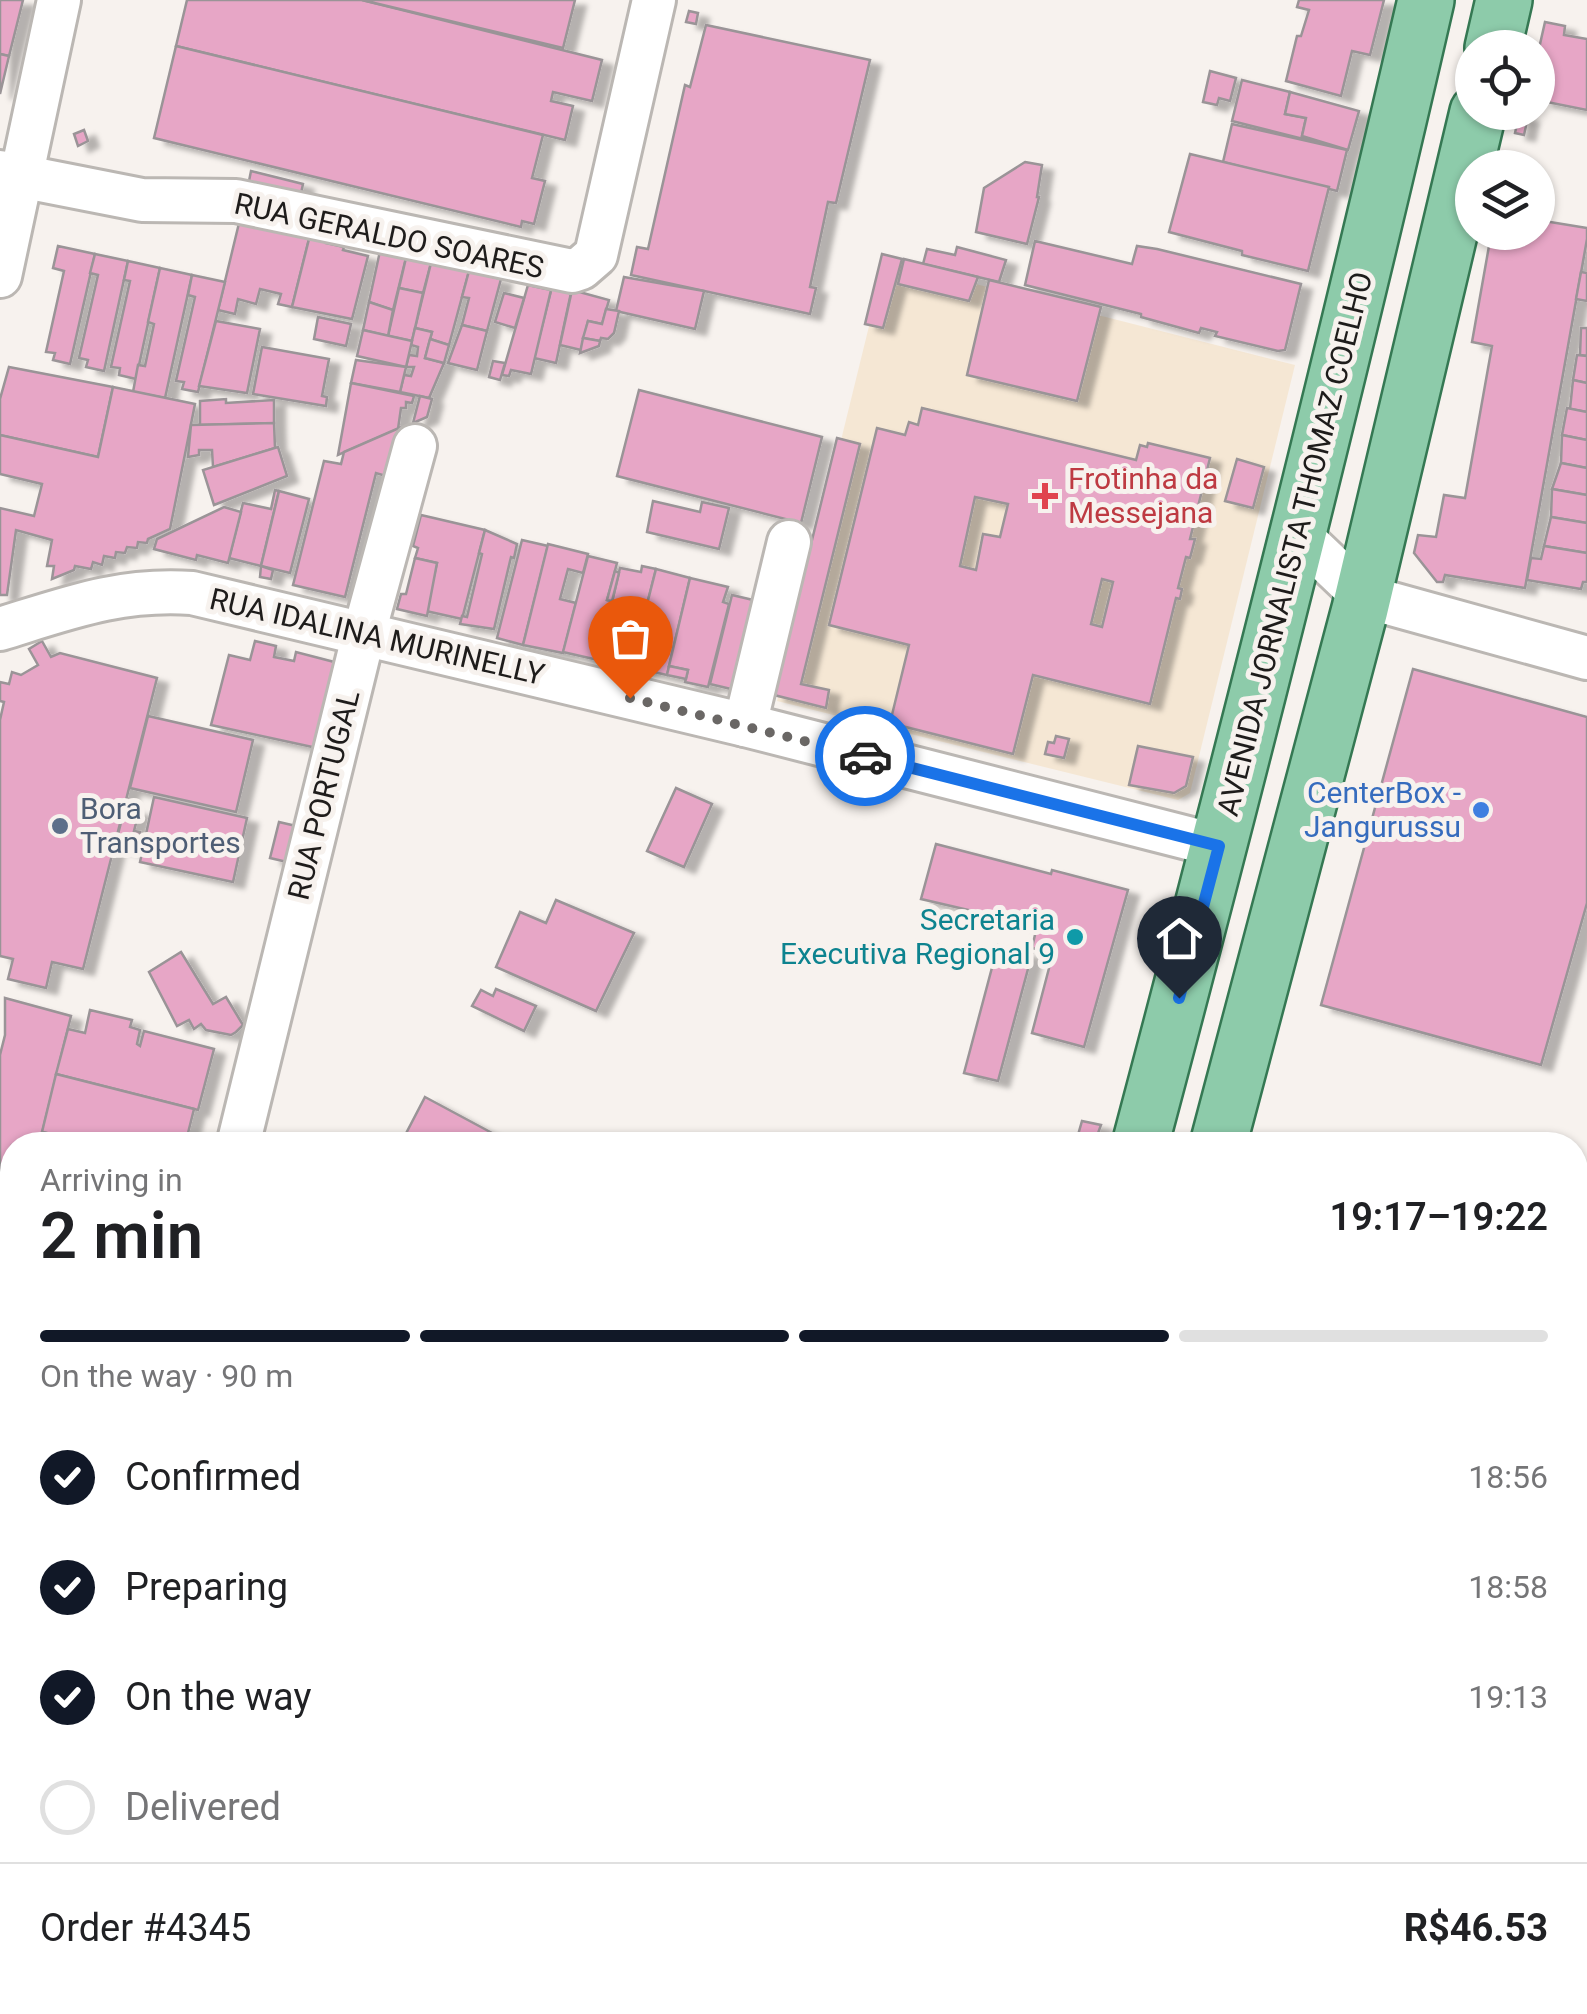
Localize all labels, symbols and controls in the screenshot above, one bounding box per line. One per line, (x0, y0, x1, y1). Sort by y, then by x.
map controls (1455, 30, 1555, 250)
button: locate (1455, 30, 1555, 130)
button: layers (1455, 150, 1555, 250)
street label: RUA GERALDO SOARES (231, 186, 547, 285)
street label: AVENIDA JORNALISTA THOMAZ COELHO (1210, 268, 1379, 820)
place label: Frotinha da Messejana (1068, 461, 1218, 530)
marker: Frotinha da Messejana (1032, 483, 1058, 509)
street label: RUA IDALINA MURINELLY (206, 581, 548, 692)
pin (588, 596, 673, 699)
icon: bag (603, 611, 658, 666)
street label: RUA PORTUGAL (281, 686, 367, 903)
courier (815, 706, 915, 806)
icon: car (838, 729, 893, 784)
place label: CenterBox - Jangurussu (1304, 775, 1461, 844)
place label: Bora Transportes (80, 791, 241, 860)
marker: CenterBox - Jangurussu (1470, 799, 1492, 821)
marker: Bora Transportes (49, 815, 71, 837)
pin (1137, 896, 1222, 999)
place label: Secretaria Executiva Regional 9 (780, 902, 1055, 971)
icon: home (1152, 911, 1207, 966)
marker: Secretaria Executiva Regional 9 (1064, 926, 1086, 948)
text: Arriving in (40, 1161, 183, 1199)
text: 19:17–19:22 (1329, 1195, 1548, 1239)
text: 2 min (40, 1198, 203, 1274)
text: On the way · 90 m (40, 1357, 293, 1395)
icon: check (40, 1450, 95, 1505)
text: Confirmed (125, 1455, 301, 1499)
text: 18:56 (1468, 1458, 1548, 1496)
icon: check (40, 1560, 95, 1615)
text: Preparing (125, 1565, 288, 1609)
text: 18:58 (1468, 1568, 1548, 1606)
icon: check (40, 1670, 95, 1725)
text: On the way (125, 1675, 311, 1719)
text: 19:13 (1468, 1678, 1548, 1716)
text: Delivered (125, 1785, 281, 1829)
text: Order #4345 (40, 1906, 251, 1950)
text: R$46.53 (1404, 1906, 1548, 1950)

